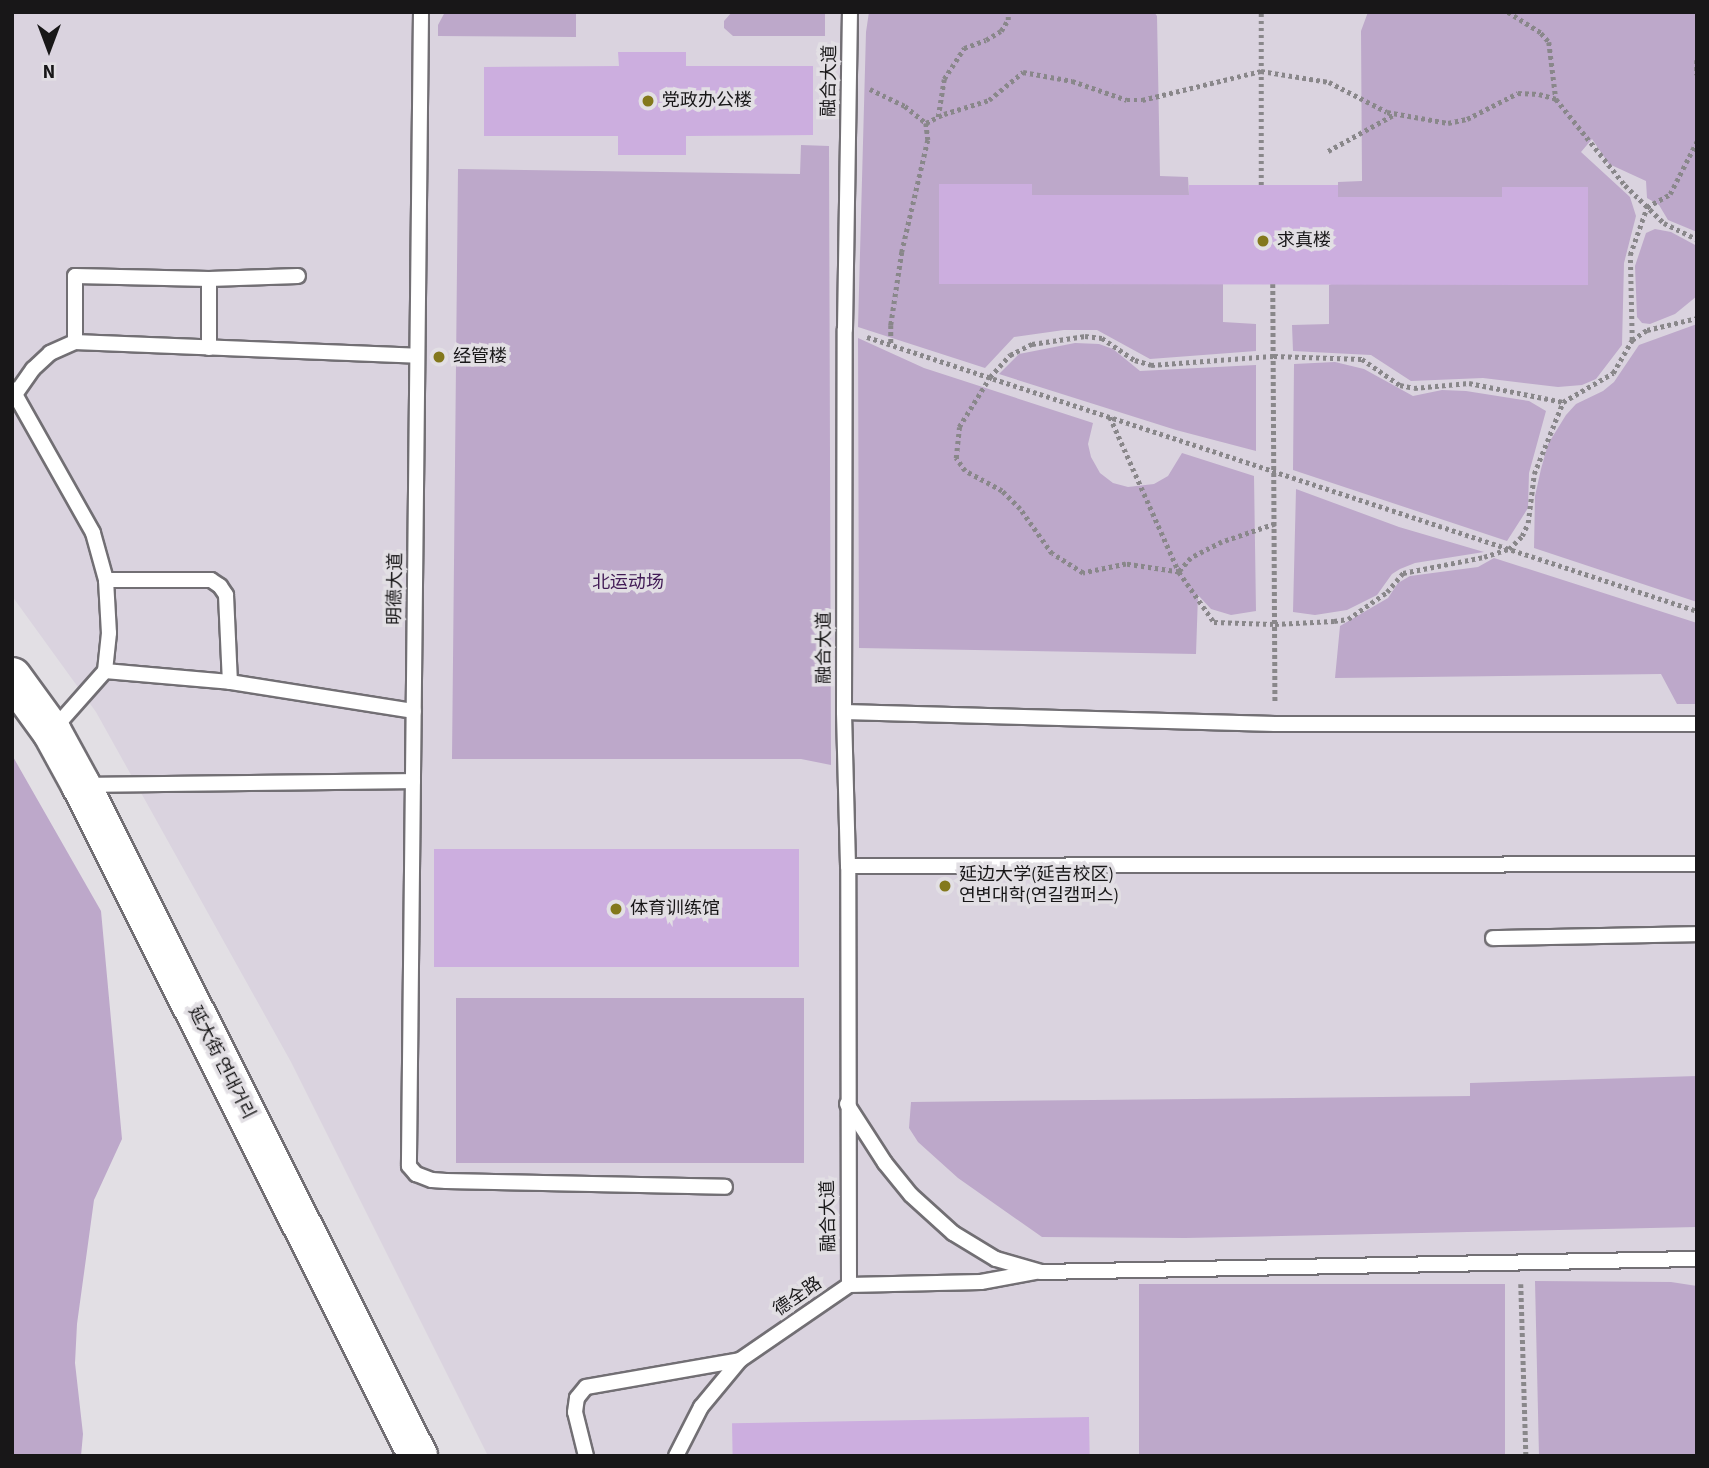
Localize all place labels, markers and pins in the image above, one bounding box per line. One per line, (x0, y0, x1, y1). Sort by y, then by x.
place label: 党政办公楼 (662, 90, 752, 112)
marker: 党政办公楼 (640, 93, 656, 109)
place label: 求真楼 (1277, 230, 1331, 252)
marker: 求真楼 (1255, 233, 1271, 249)
place label: 经管楼 (453, 346, 507, 368)
marker: 经管楼 (431, 349, 447, 365)
place label: 延边大学(延吉校区) 연변대학(연길캠퍼스) (959, 865, 1119, 908)
marker: 延边大学(延吉校区) 연변대학(연길캠퍼스) (937, 878, 953, 894)
place label: 体育训练馆 (630, 898, 720, 920)
marker: 体育训练馆 (608, 901, 624, 917)

